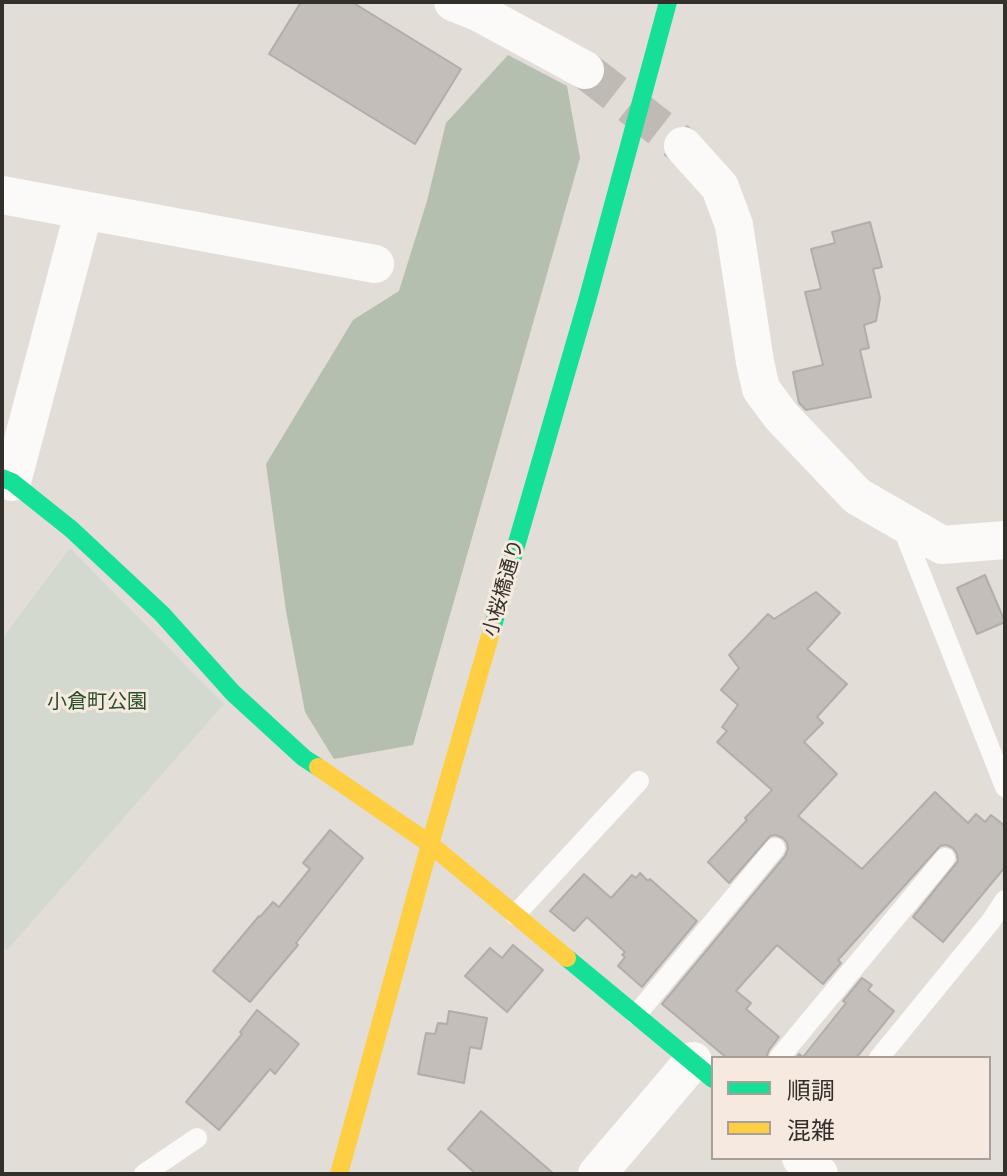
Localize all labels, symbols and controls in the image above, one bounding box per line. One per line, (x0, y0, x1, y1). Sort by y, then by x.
street label: 小桜橋通り (479, 537, 529, 639)
park label: 小倉町公園 (47, 690, 147, 714)
legend (711, 1056, 991, 1160)
text: 順調 (787, 1074, 835, 1106)
text: 混雑 (787, 1114, 835, 1146)

